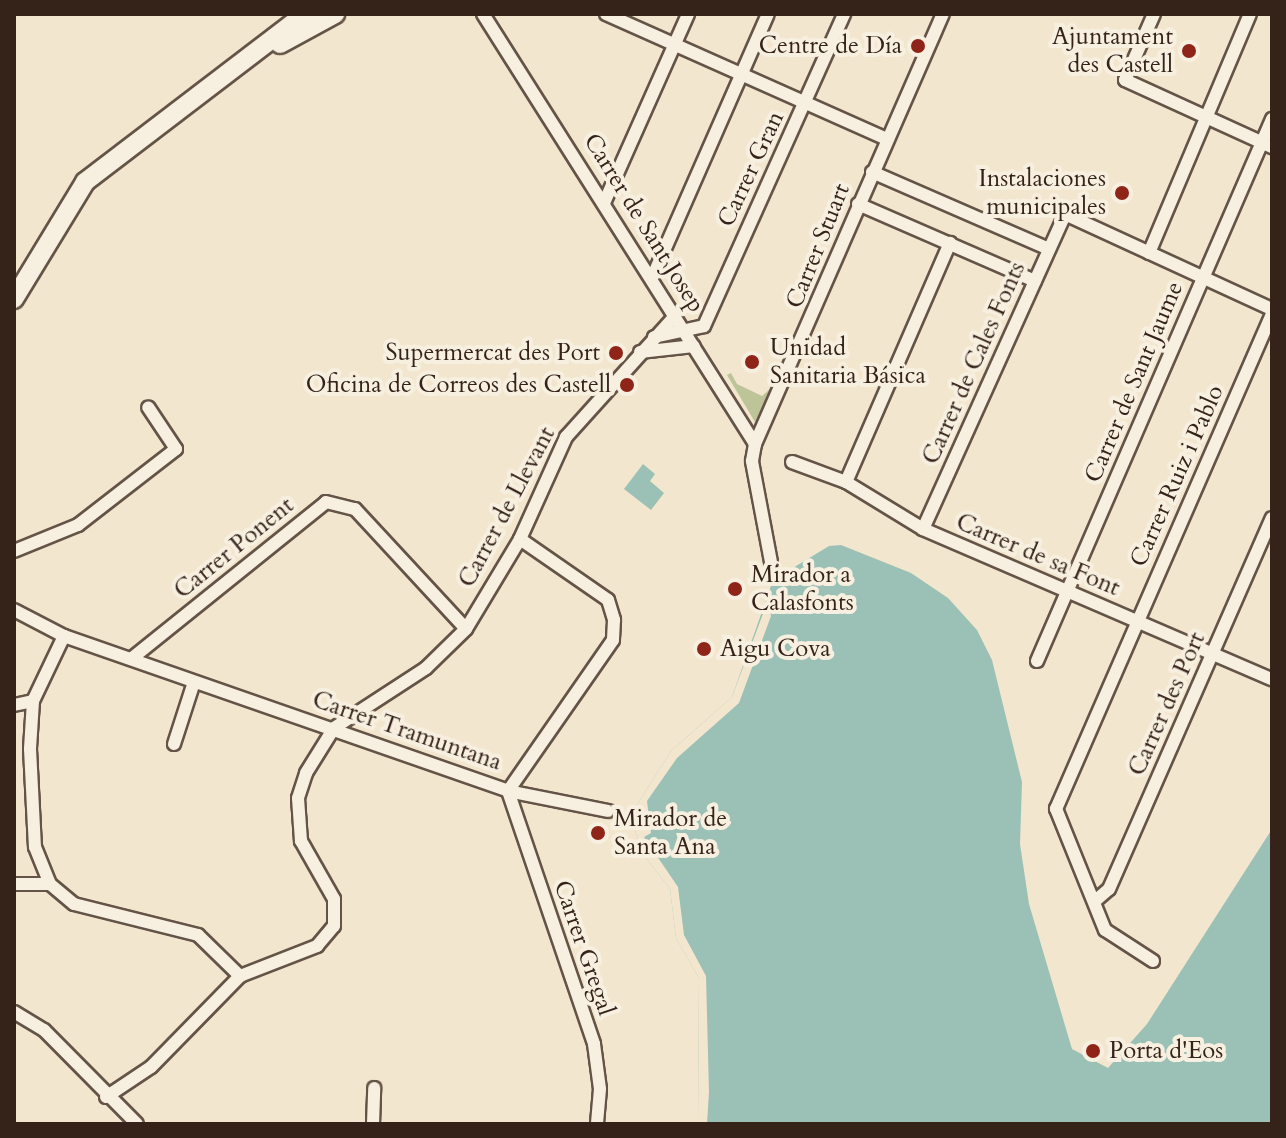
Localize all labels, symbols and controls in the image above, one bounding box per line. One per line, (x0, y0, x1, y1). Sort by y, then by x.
place label: Ajuntament des Castell (1052, 23, 1173, 79)
place label: Centre de Día (759, 32, 902, 60)
marker: Centre de Día (909, 37, 927, 55)
marker: Ajuntament des Castell (1180, 42, 1198, 60)
street label: Carrer Gran (712, 107, 790, 231)
street label: Carrer de Sant Josep (577, 128, 711, 318)
place label: Instalaciones municipales (978, 165, 1106, 221)
street label: Carrer Stuart (780, 179, 856, 313)
marker: Instalaciones municipales (1113, 184, 1131, 202)
street label: Carrer de Cales Fonts (916, 257, 1032, 469)
street label: Carrer de Sant Jaume (1079, 277, 1189, 487)
place label: Unidad Sanitaria Básica (770, 334, 926, 390)
place label: Supermercat des Port (385, 339, 600, 367)
marker: Supermercat des Port (607, 344, 625, 362)
marker: Unidad Sanitaria Básica (741, 351, 763, 373)
place label: Oficina de Correos des Castell (306, 371, 611, 399)
marker: Oficina de Correos des Castell (618, 376, 636, 394)
street label: Carrer Ruiz i Pablo (1124, 381, 1230, 571)
street label: Carrer de Llevant (453, 422, 561, 592)
street label: Carrer Ponent (168, 491, 300, 605)
street label: Carrer de sa Font (952, 508, 1124, 602)
place label: Mirador a Calasfonts (751, 561, 854, 617)
marker: Mirador a Calasfonts (726, 580, 744, 598)
street label: Carrer des Port (1123, 628, 1211, 780)
place label: Aigu Cova (720, 635, 831, 663)
marker: Aigu Cova (695, 640, 713, 658)
street label: Carrer Tramuntana (309, 685, 505, 777)
place label: Mirador de Santa Ana (614, 805, 727, 861)
marker: Mirador de Santa Ana (589, 824, 607, 842)
street label: Carrer Gregal (547, 877, 621, 1019)
place label: Porta d'Eos (1109, 1037, 1223, 1065)
marker: Porta d'Eos (1084, 1042, 1102, 1060)

